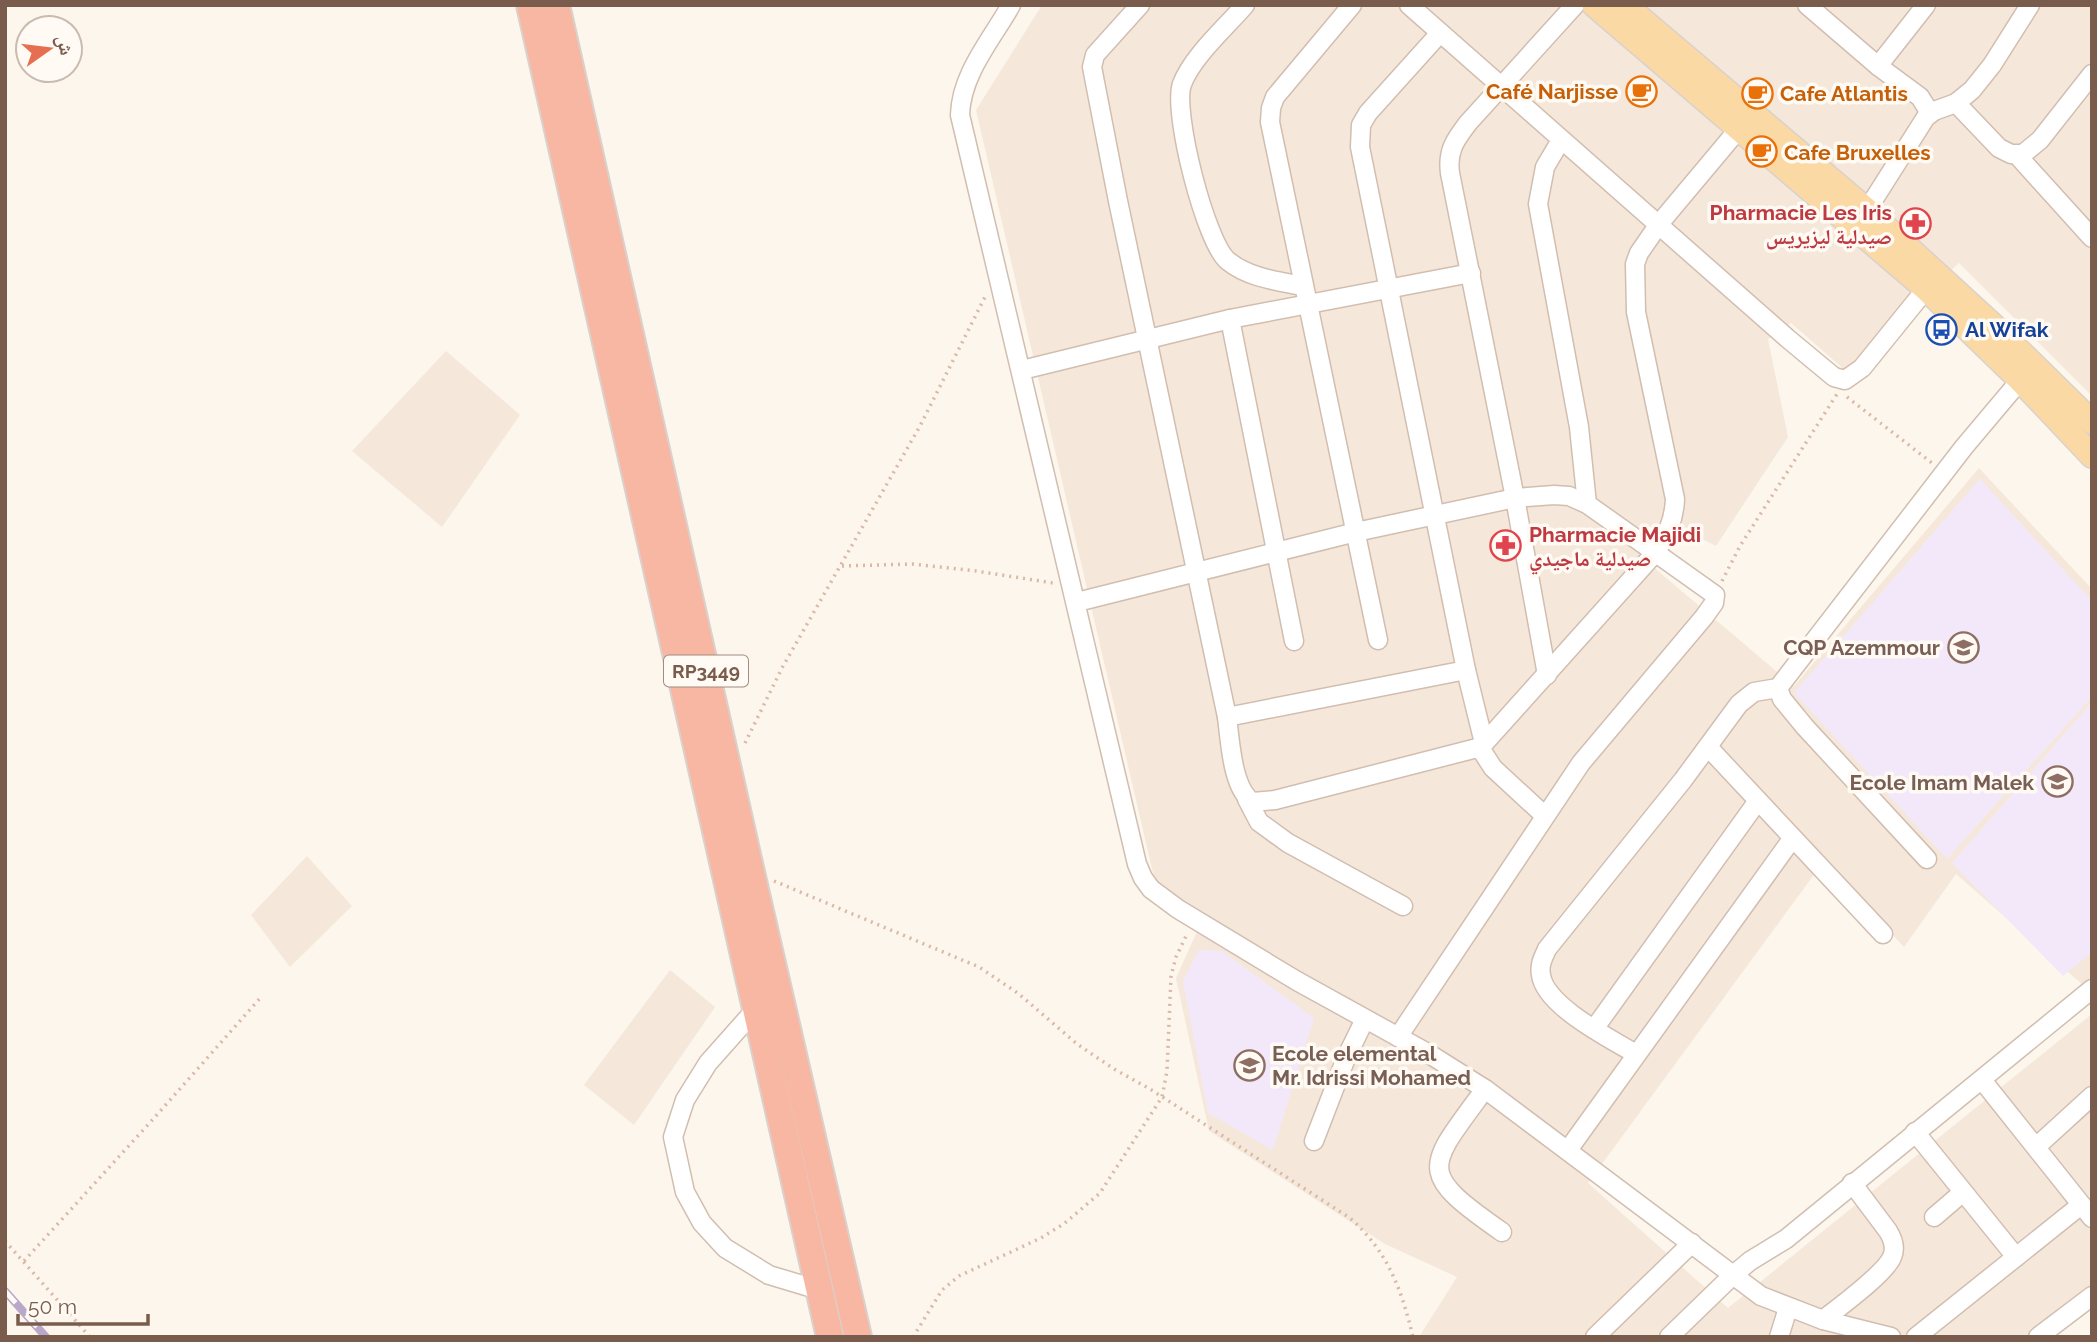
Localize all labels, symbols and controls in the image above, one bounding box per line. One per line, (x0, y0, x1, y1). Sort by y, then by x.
north arrow (14, 14, 84, 84)
text: ش (51, 32, 79, 58)
cafe icon: Café Narjisse (1624, 74, 1658, 108)
cafe icon: Cafe Atlantis (1740, 76, 1774, 110)
place label: Café Narjisse (1486, 79, 1618, 104)
place label: Cafe Atlantis (1780, 81, 1908, 106)
cafe icon: Cafe Bruxelles (1744, 135, 1778, 169)
place label: Cafe Bruxelles (1784, 140, 1931, 165)
place label: Pharmacie Les Iris صيدلية ليزيريس (1710, 200, 1892, 250)
pharmacy icon: Pharmacie Les Iris صيدلية ليزيريس (1898, 207, 1932, 241)
bus stop icon: Al Wifak (1925, 312, 1959, 346)
place label: Al Wifak (1965, 317, 2049, 342)
place label: Pharmacie Majidi صيدلية ماجيدي (1529, 522, 1701, 575)
pharmacy icon: Pharmacie Majidi صيدلية ماجيدي (1489, 529, 1523, 563)
school or university icon: CQP Azemmour (1946, 630, 1980, 664)
place label: CQP Azemmour (1783, 635, 1940, 660)
road number: RP3449 (664, 656, 748, 686)
school or university icon: Ecole Imam Malek (2040, 765, 2074, 799)
place label: Ecole Imam Malek (1850, 770, 2034, 795)
place label: Ecole elemental Mr. Idrissi Mohamed (1272, 1041, 1471, 1090)
school or university icon: Ecole elemental Mr. Idrissi Mohamed (1232, 1048, 1266, 1082)
scale bar (18, 1282, 147, 1326)
text: 50 m (28, 1294, 77, 1319)

